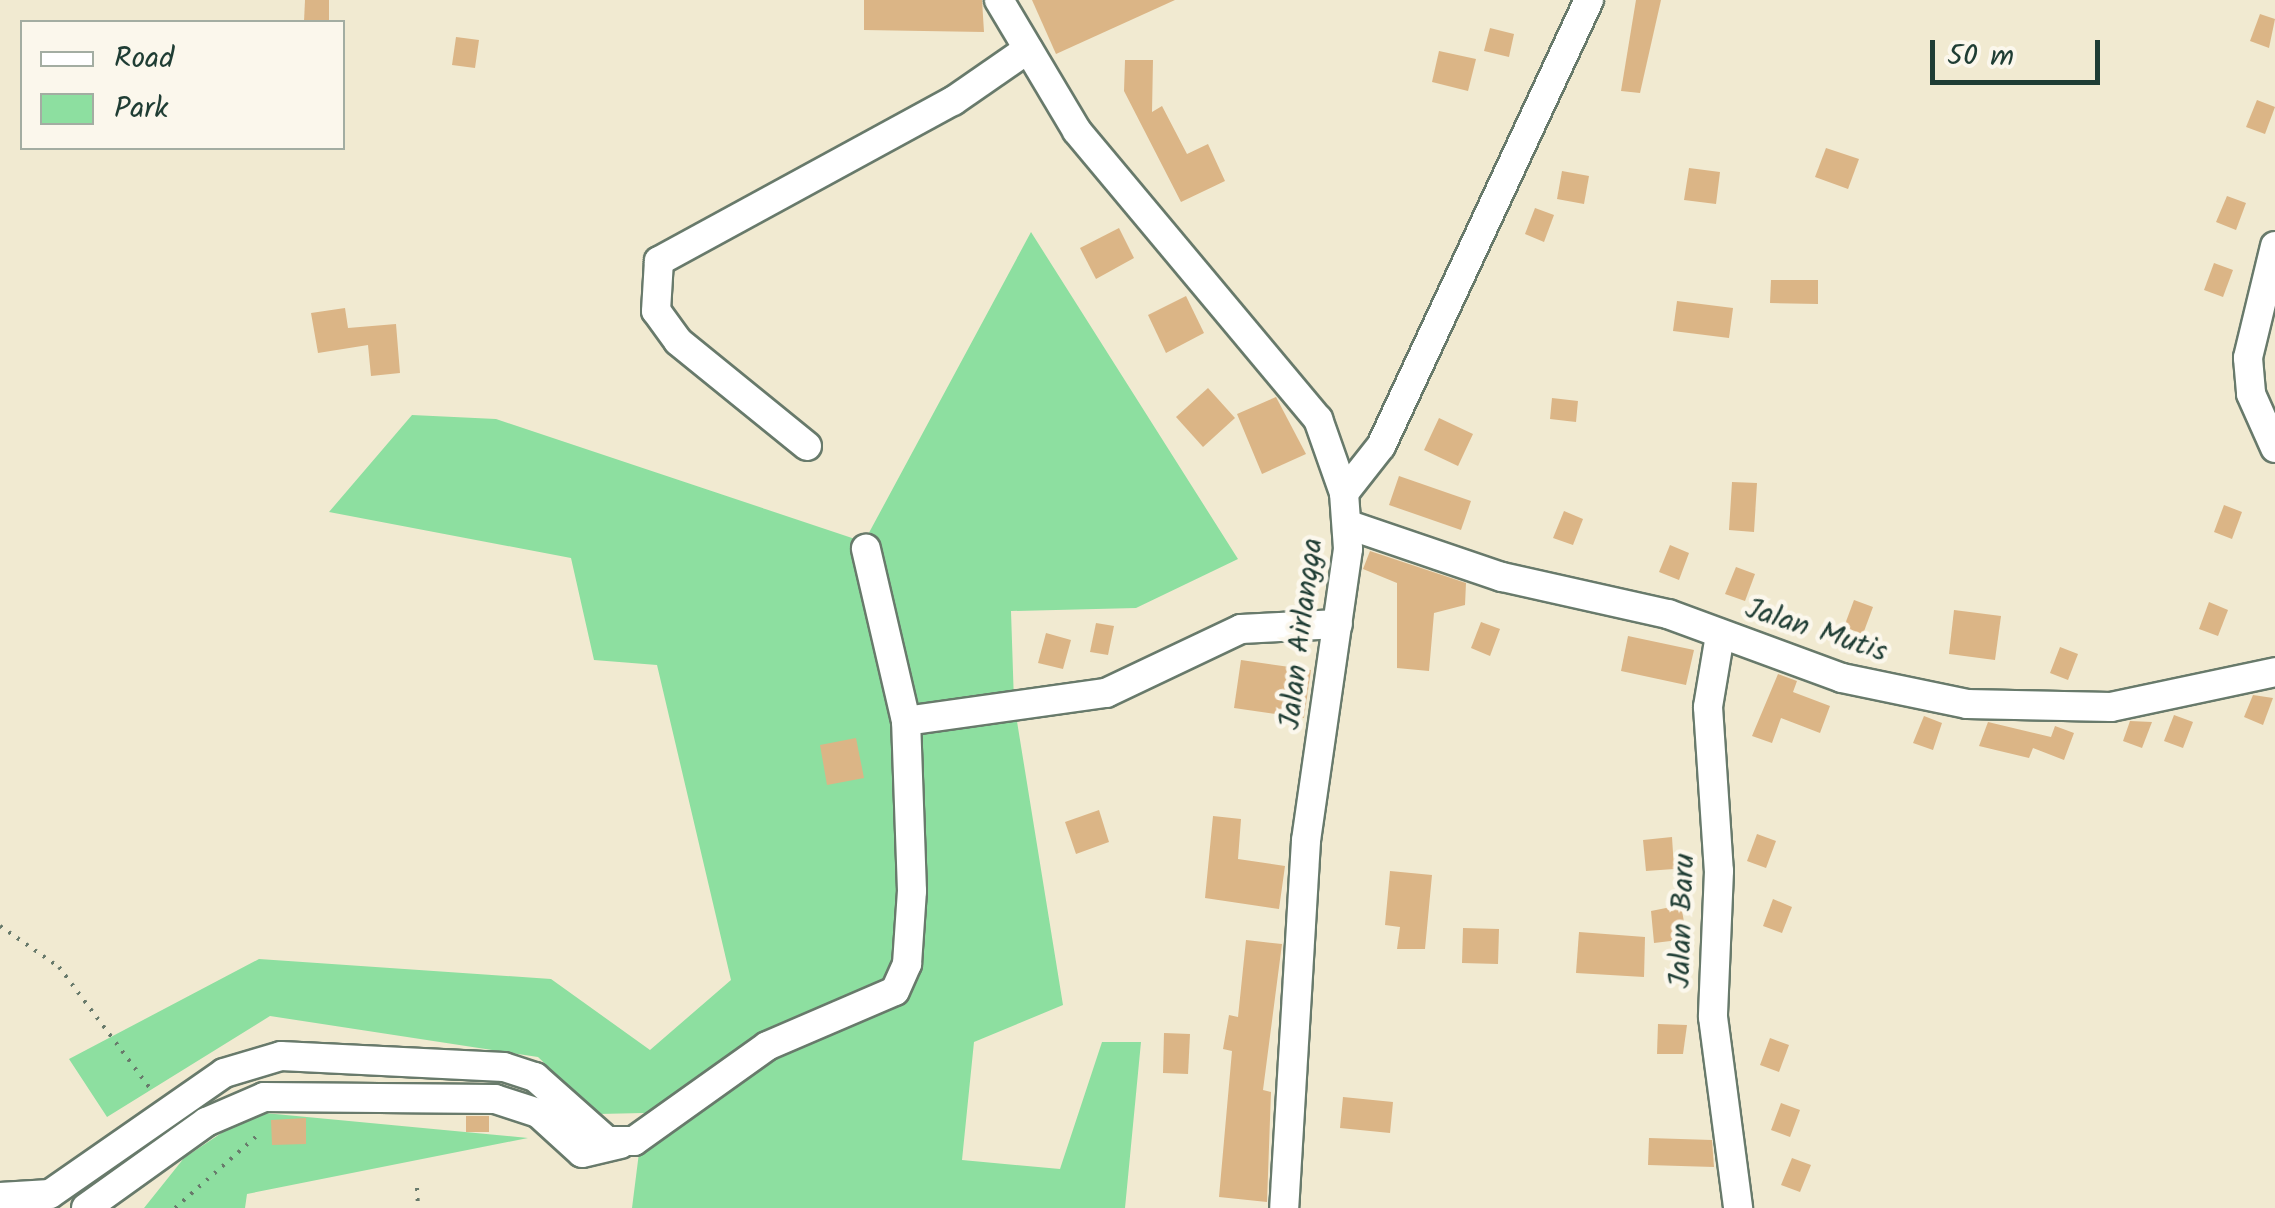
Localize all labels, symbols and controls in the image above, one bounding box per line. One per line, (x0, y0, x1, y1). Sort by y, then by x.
legend (20, 20, 345, 150)
scale bar (1935, 20, 2105, 82)
text: 50 m (1947, 33, 2014, 81)
text: Road (114, 35, 174, 83)
text: Park (114, 85, 168, 133)
street label: Jalan Airlangga (1272, 536, 1332, 732)
street label: Jalan Mutis (1740, 591, 1892, 671)
street label: Jalan Baru (1663, 853, 1703, 989)

